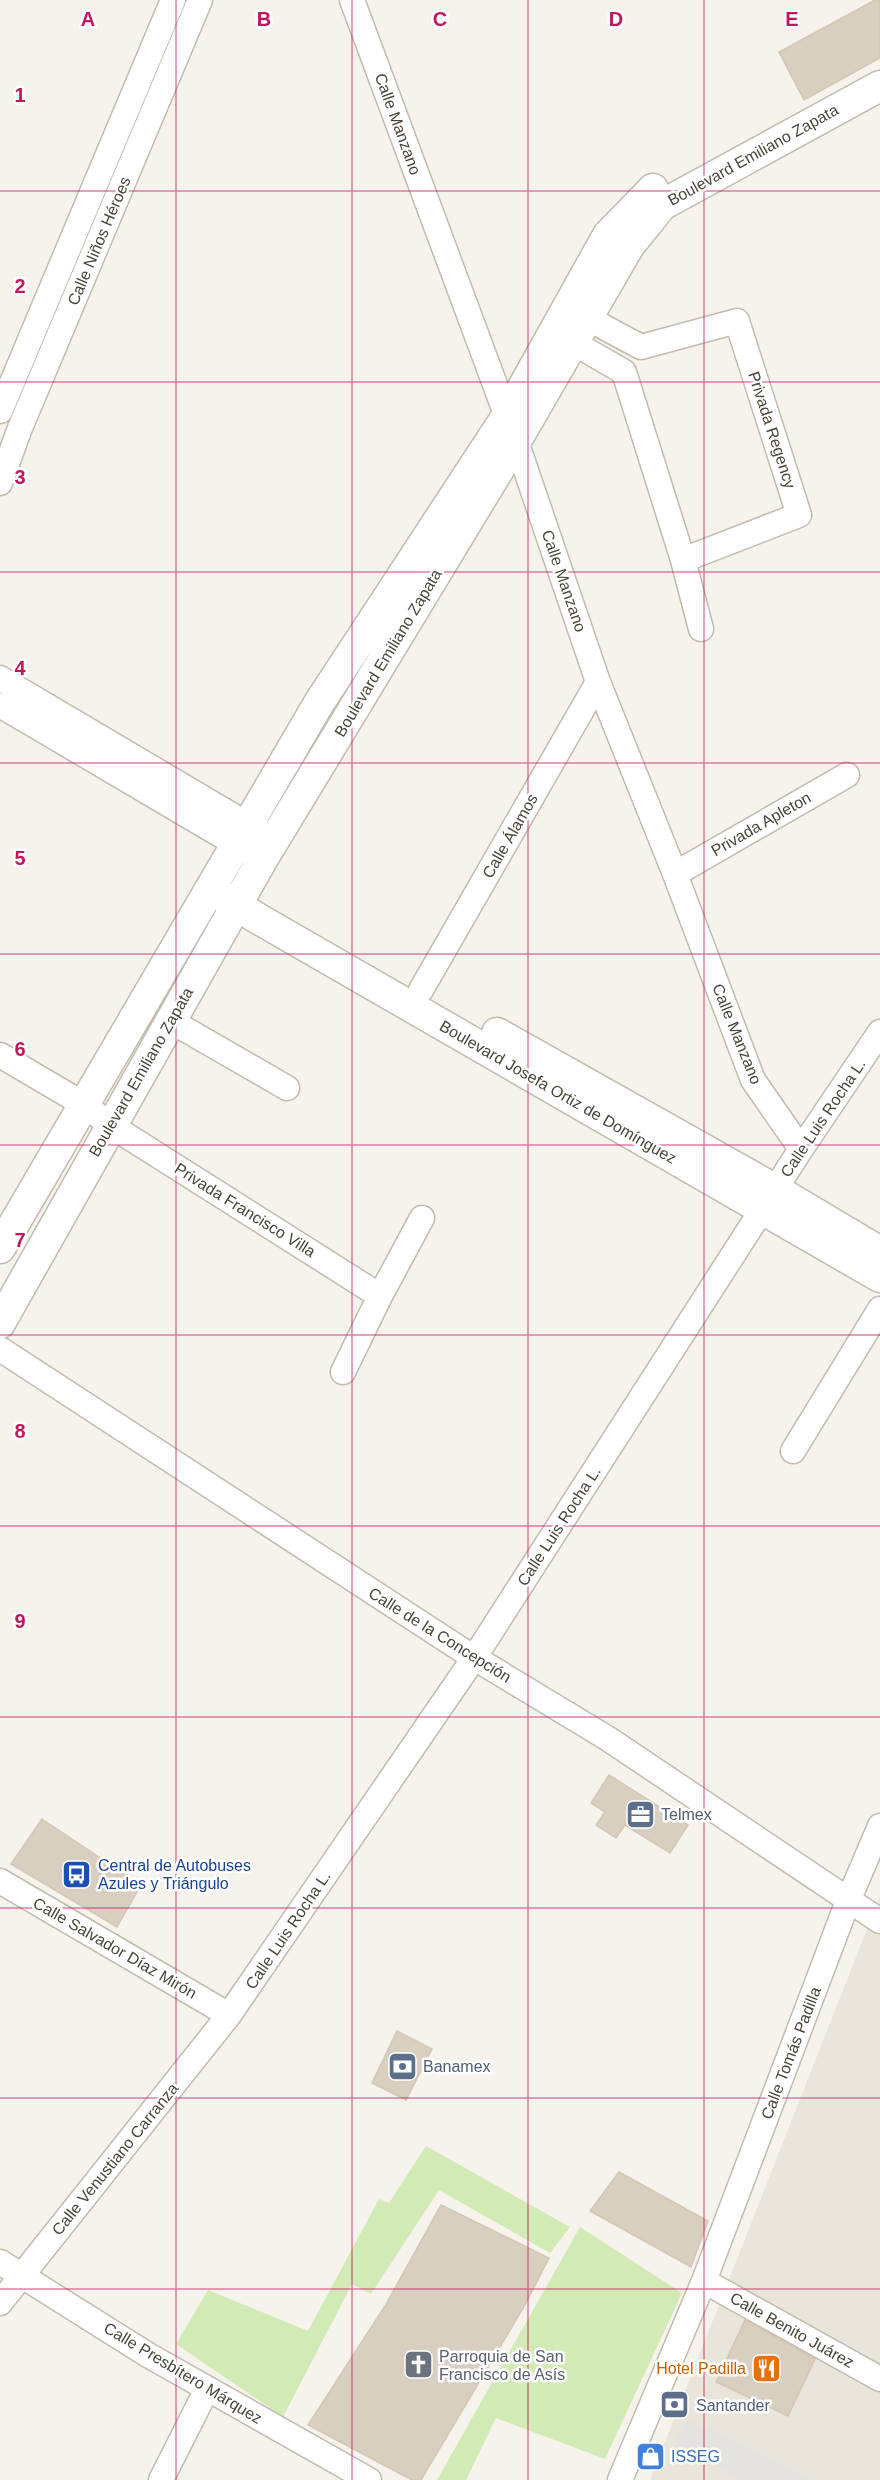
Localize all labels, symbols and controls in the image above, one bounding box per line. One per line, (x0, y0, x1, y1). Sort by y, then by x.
text: A (81, 8, 95, 30)
text: B (257, 8, 271, 30)
text: C (433, 8, 447, 30)
text: D (609, 8, 623, 30)
text: E (785, 8, 799, 30)
street label: Calle Manzano (372, 71, 424, 177)
text: 1 (14, 84, 26, 106)
street label: Boulevard Emiliano Zapata (665, 101, 841, 209)
street label: Calle Niños Héroes (64, 174, 134, 308)
text: 2 (14, 275, 26, 297)
street label: Privada Regency (745, 369, 799, 491)
text: 3 (14, 466, 26, 488)
street label: Calle Manzano (539, 528, 589, 634)
street label: Boulevard Emiliano Zapata (331, 566, 445, 740)
text: 4 (14, 657, 26, 679)
street label: Privada Apleton (708, 789, 814, 859)
street label: Calle Álamos (478, 790, 541, 881)
text: 5 (14, 847, 26, 869)
street label: Calle Manzano (709, 981, 765, 1087)
street label: Boulevard Emiliano Zapata (86, 984, 196, 1159)
street label: Boulevard Josefa Ortiz de Domínguez (437, 1017, 679, 1167)
text: 6 (14, 1038, 26, 1060)
street label: Calle Luis Rocha L. (777, 1056, 869, 1180)
street label: Privada Francisco Villa (172, 1160, 318, 1260)
text: 7 (14, 1229, 26, 1251)
text: 8 (14, 1420, 26, 1442)
street label: Calle Luis Rocha L. (514, 1463, 604, 1589)
street label: Calle de la Concepción (366, 1584, 514, 1686)
text: 9 (14, 1610, 26, 1632)
office icon: Telmex (624, 1798, 656, 1830)
place label: Telmex (661, 1806, 712, 1823)
place label: Central de Autobuses Azules y Triángulo (98, 1857, 251, 1892)
bus stop icon: Central de Autobuses Azules y Triángulo (61, 1858, 93, 1890)
street label: Calle Luis Rocha L. (242, 1868, 334, 1992)
street label: Calle Salvador Díaz Mirón (30, 1894, 200, 2002)
street label: Calle Tomás Padilla (758, 1984, 824, 2121)
bank icon: Banamex (386, 2050, 418, 2082)
place label: Banamex (423, 2058, 491, 2075)
street label: Calle Venustiano Carranza (49, 2080, 182, 2238)
street label: Calle Benito Juárez (727, 2289, 857, 2371)
street label: Calle Presbítero Márquez (101, 2319, 265, 2427)
place label: Parroquia de San Francisco de Asís (439, 2348, 565, 2383)
church icon: Parroquia de San Francisco de Asís (402, 2349, 434, 2381)
restaurant icon: Hotel Padilla (751, 2352, 783, 2384)
place label: Hotel Padilla (656, 2360, 746, 2377)
bank icon: Santander (659, 2389, 691, 2421)
place label: Santander (696, 2397, 771, 2414)
shop icon: ISSEG (634, 2440, 666, 2472)
place label: ISSEG (671, 2448, 720, 2465)

